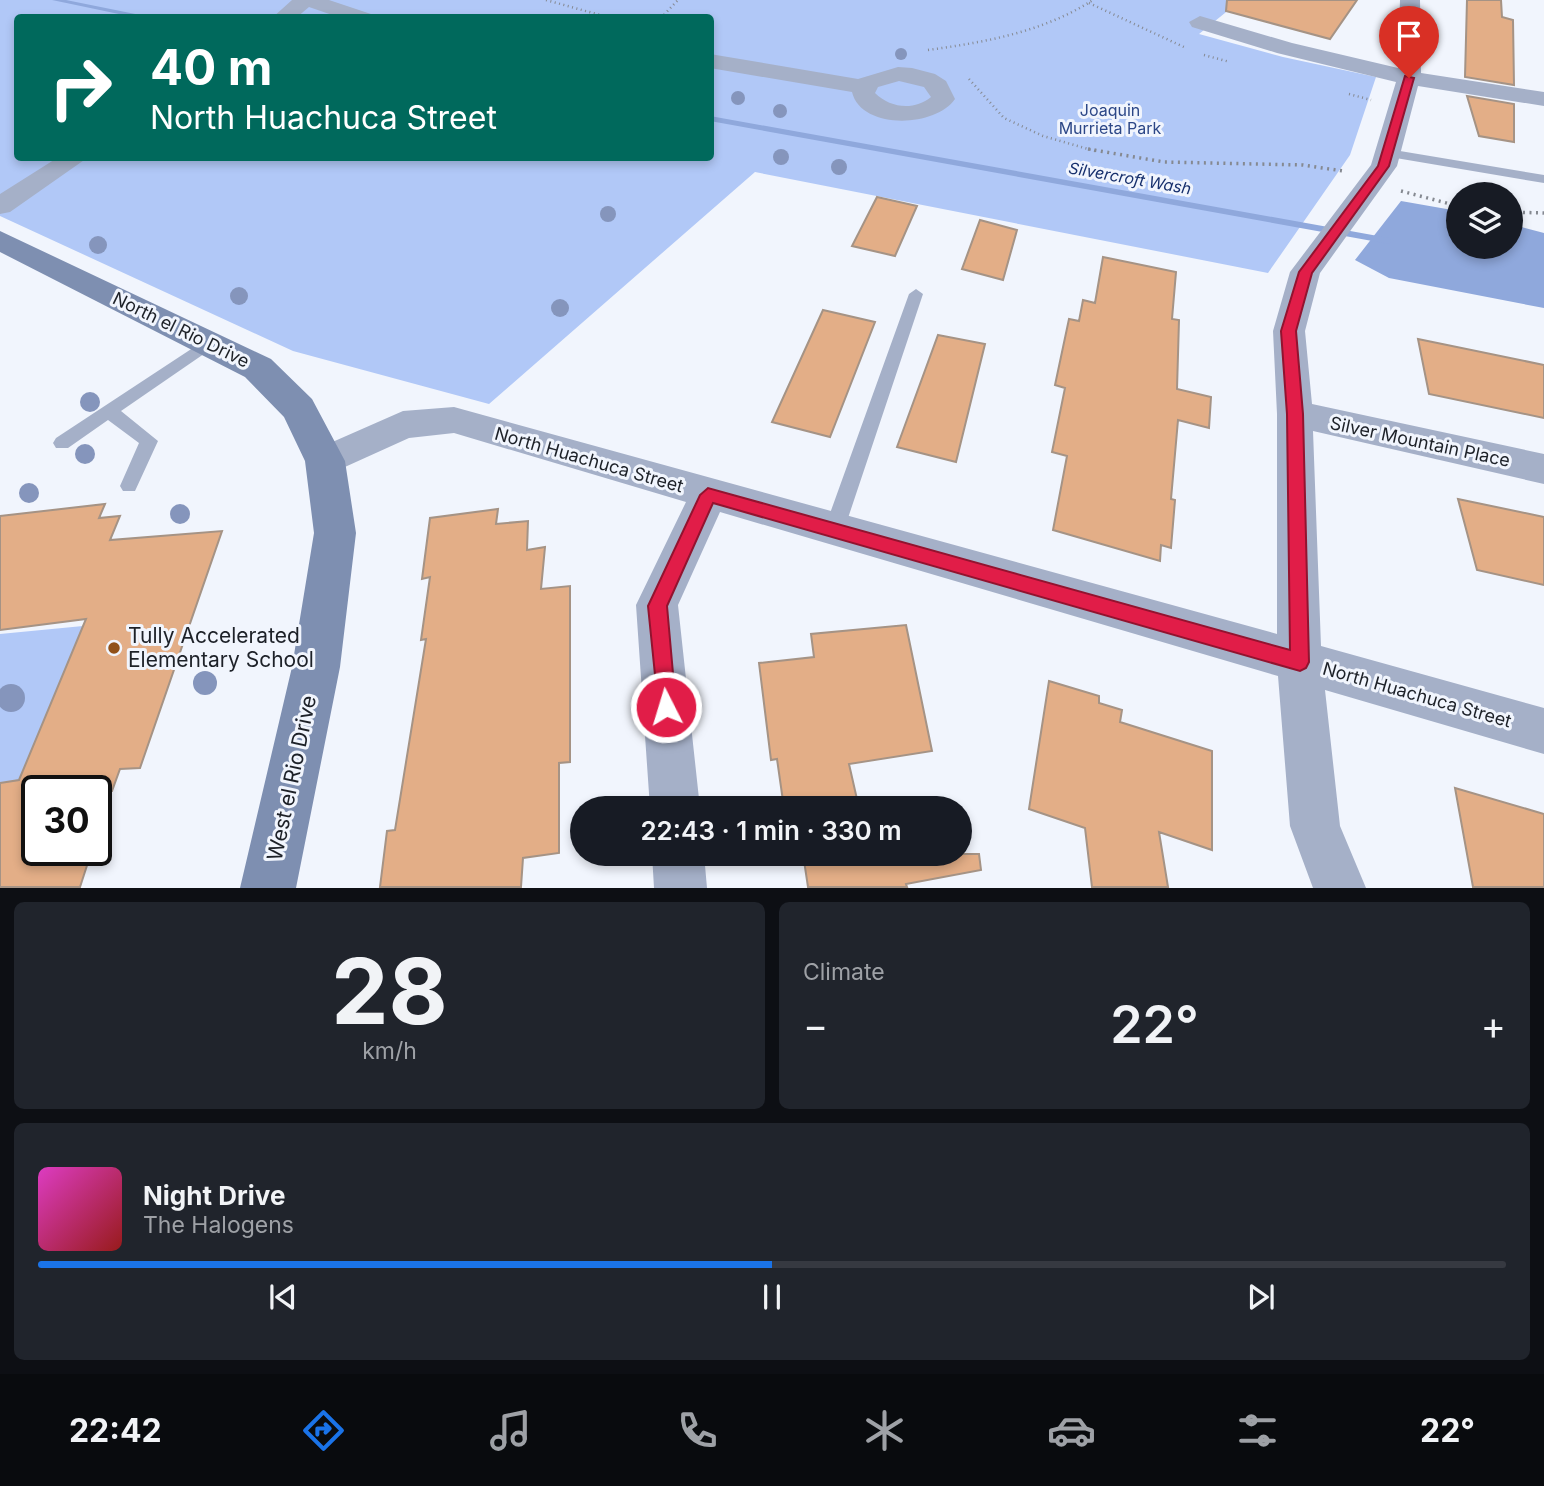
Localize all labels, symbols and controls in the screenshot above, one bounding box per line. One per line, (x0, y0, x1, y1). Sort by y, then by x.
pin (1379, 6, 1439, 78)
icon: arrive (1390, 17, 1428, 55)
text: 40 m (150, 38, 273, 97)
icon: right (35, 42, 126, 133)
text: North Huachuca Street (150, 98, 497, 137)
park label: Joaquin Murrieta Park (1059, 100, 1162, 138)
water label: Silvercroft Wash (1067, 157, 1193, 199)
map controls (1446, 182, 1523, 259)
button: layers (1446, 182, 1523, 259)
street label: North el Rio Drive (109, 287, 253, 372)
street label: Silver Mountain Place (1328, 412, 1512, 471)
street label: North Huachuca Street (492, 423, 686, 497)
place label: Tully Accelerated Elementary School (128, 623, 314, 672)
marker: Tully Accelerated Elementary School (106, 640, 122, 656)
street label: North Huachuca Street (1320, 658, 1514, 732)
position arrow (629, 670, 703, 744)
street label: West el Rio Drive (262, 693, 321, 863)
speed limit sign: 30 (21, 775, 112, 866)
text: 22:43 · 1 min · 330 m (640, 815, 902, 846)
text: 28 (331, 936, 448, 1046)
text: Climate (803, 958, 885, 986)
text: 22° (1110, 993, 1199, 1056)
text: − (803, 1002, 828, 1048)
text: + (1481, 1002, 1506, 1048)
text: km/h (362, 1037, 417, 1065)
text: Night Drive (143, 1180, 285, 1211)
text: The Halogens (143, 1211, 294, 1239)
icon: previous (264, 1278, 302, 1316)
icon: pause (753, 1278, 791, 1316)
icon: next (1242, 1278, 1280, 1316)
icon: directions (299, 1406, 348, 1455)
icon: music (486, 1406, 535, 1455)
icon: phone (673, 1406, 722, 1455)
icon: climate (860, 1406, 909, 1455)
icon: car (1047, 1406, 1096, 1455)
icon: filters (1233, 1406, 1282, 1455)
text: 22:42 (69, 1411, 162, 1450)
text: 22° (1420, 1411, 1475, 1450)

